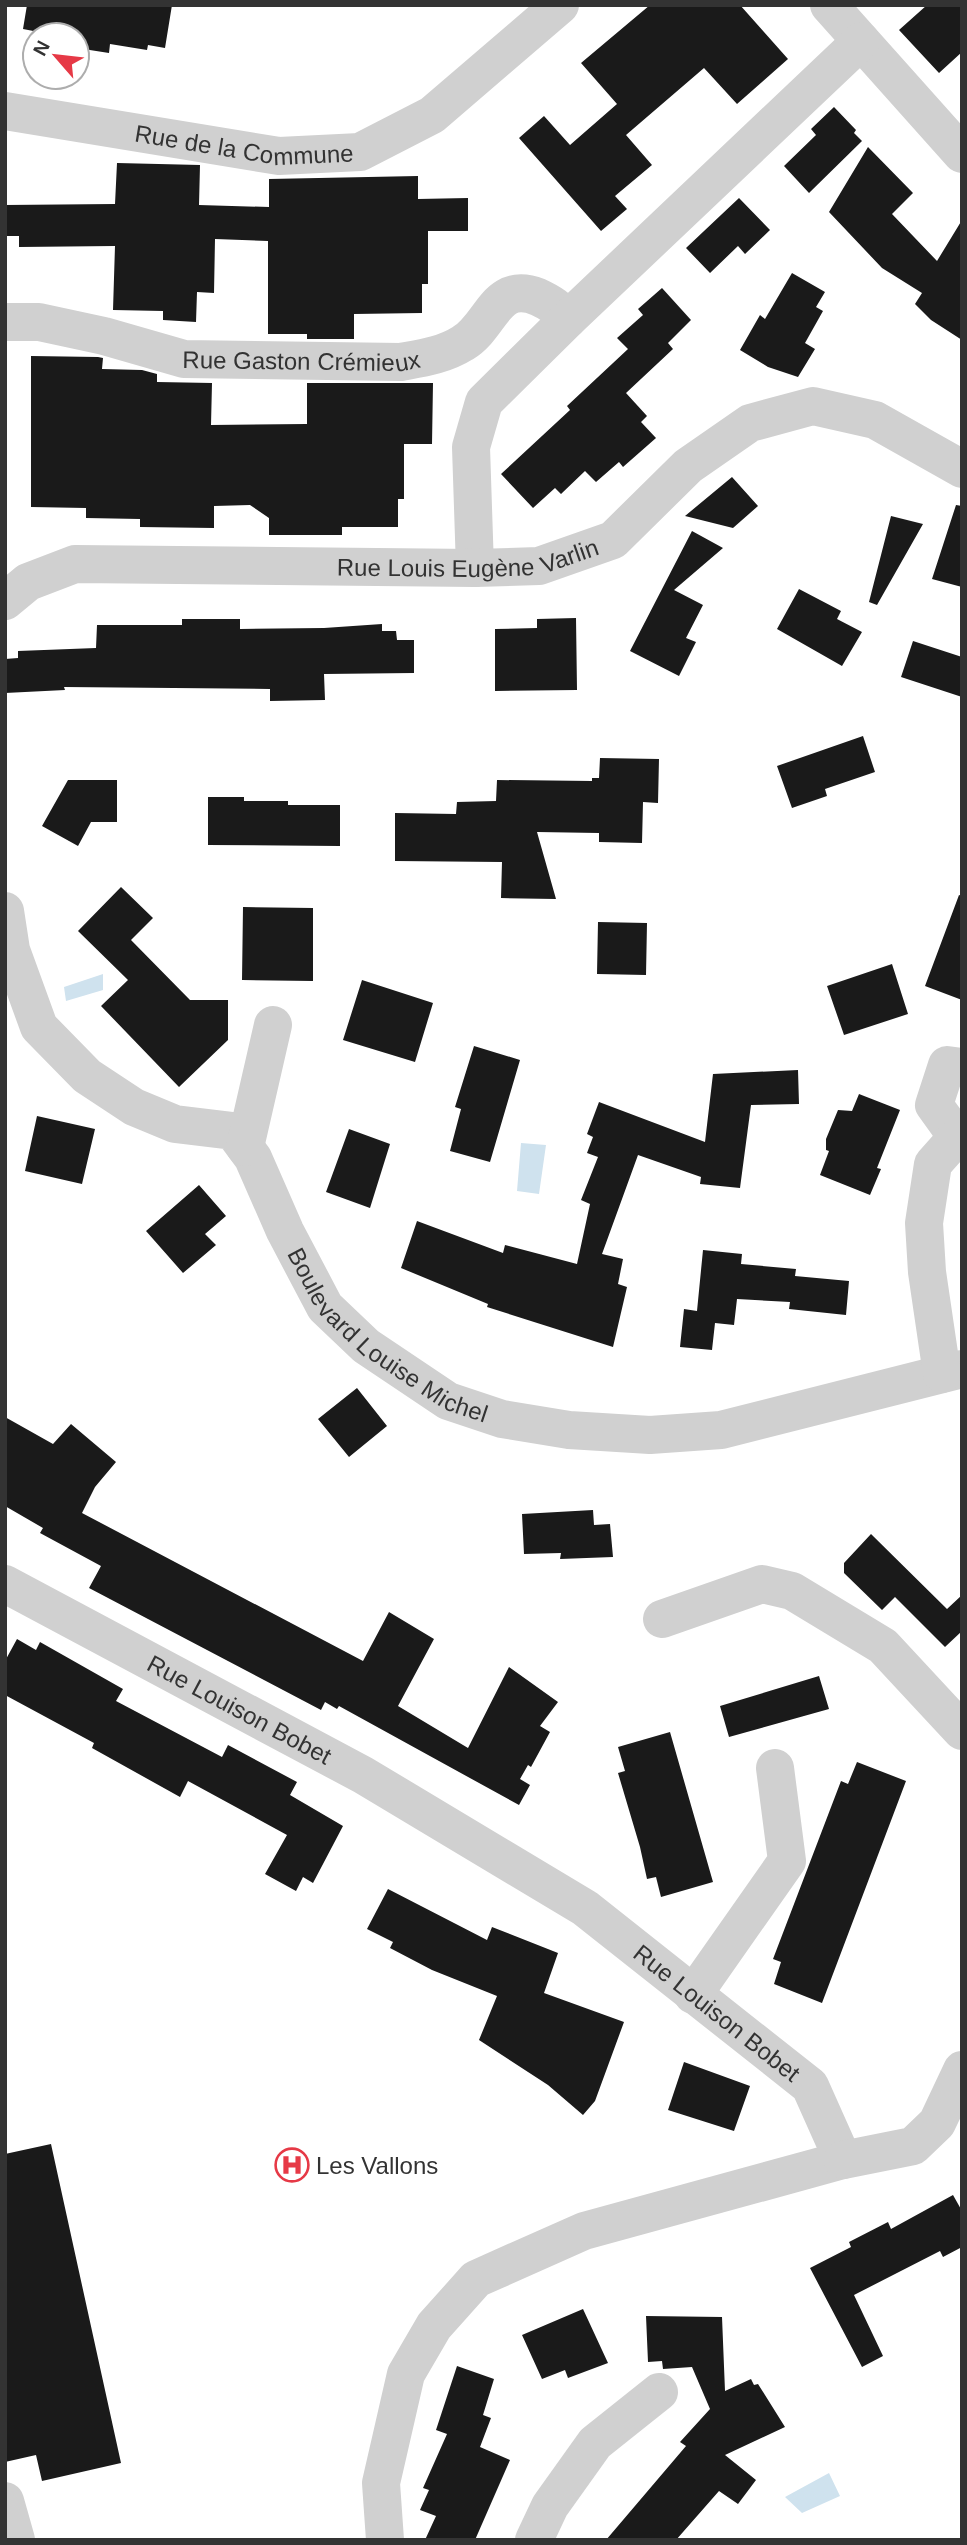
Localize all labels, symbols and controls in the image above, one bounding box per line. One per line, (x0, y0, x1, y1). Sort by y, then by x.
north arrow (21, 21, 91, 91)
text: N (29, 37, 54, 59)
street label: Rue de la Commune (133, 119, 354, 170)
street label: Rue Gaston Crémieux (182, 345, 422, 376)
street label: Rue Louis Eugène Varlin (337, 533, 602, 582)
street label: Boulevard Louise Michel (283, 1243, 491, 1427)
street label: Rue Louison Bobet (143, 1649, 336, 1769)
street label: Rue Louison Bobet (629, 1939, 806, 2087)
hospital icon: Les Vallons (273, 2146, 311, 2184)
place label: Les Vallons (316, 2152, 438, 2179)

